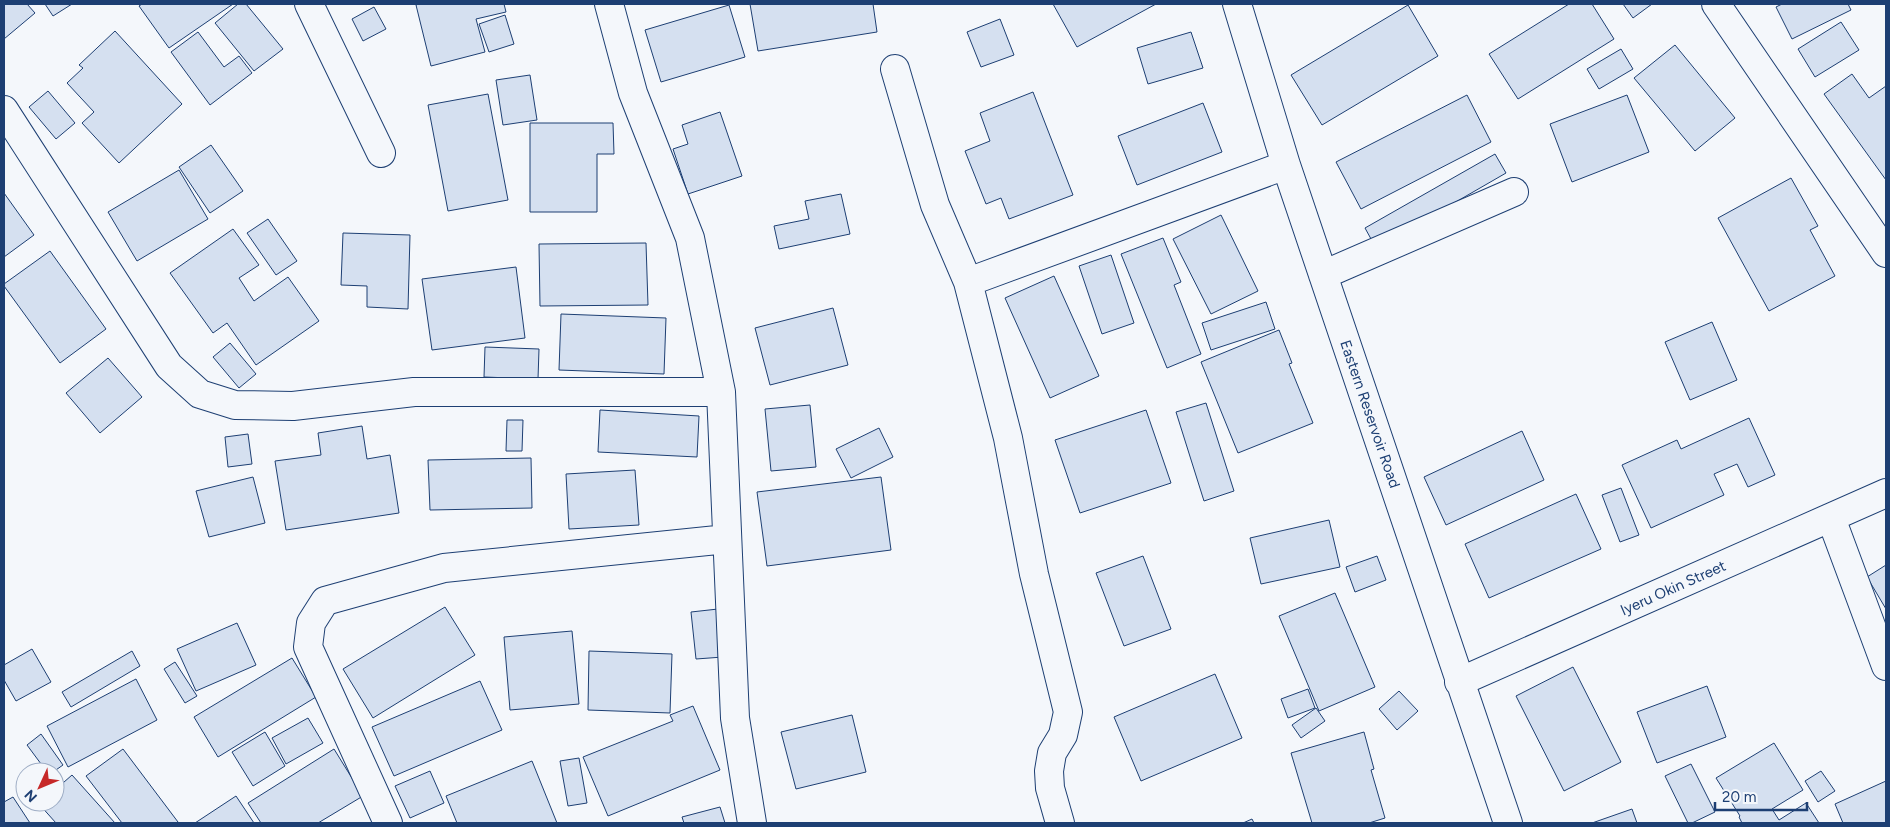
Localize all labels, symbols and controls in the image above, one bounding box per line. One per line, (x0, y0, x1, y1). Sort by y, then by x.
street label: Eastern Reservoir Road (1336, 338, 1404, 490)
street label: Iyeru Okin Street (1617, 557, 1729, 619)
north arrow (15, 762, 65, 812)
scale bar (1715, 780, 1808, 812)
text: N (21, 786, 41, 805)
text: 20 m (1722, 788, 1756, 806)

